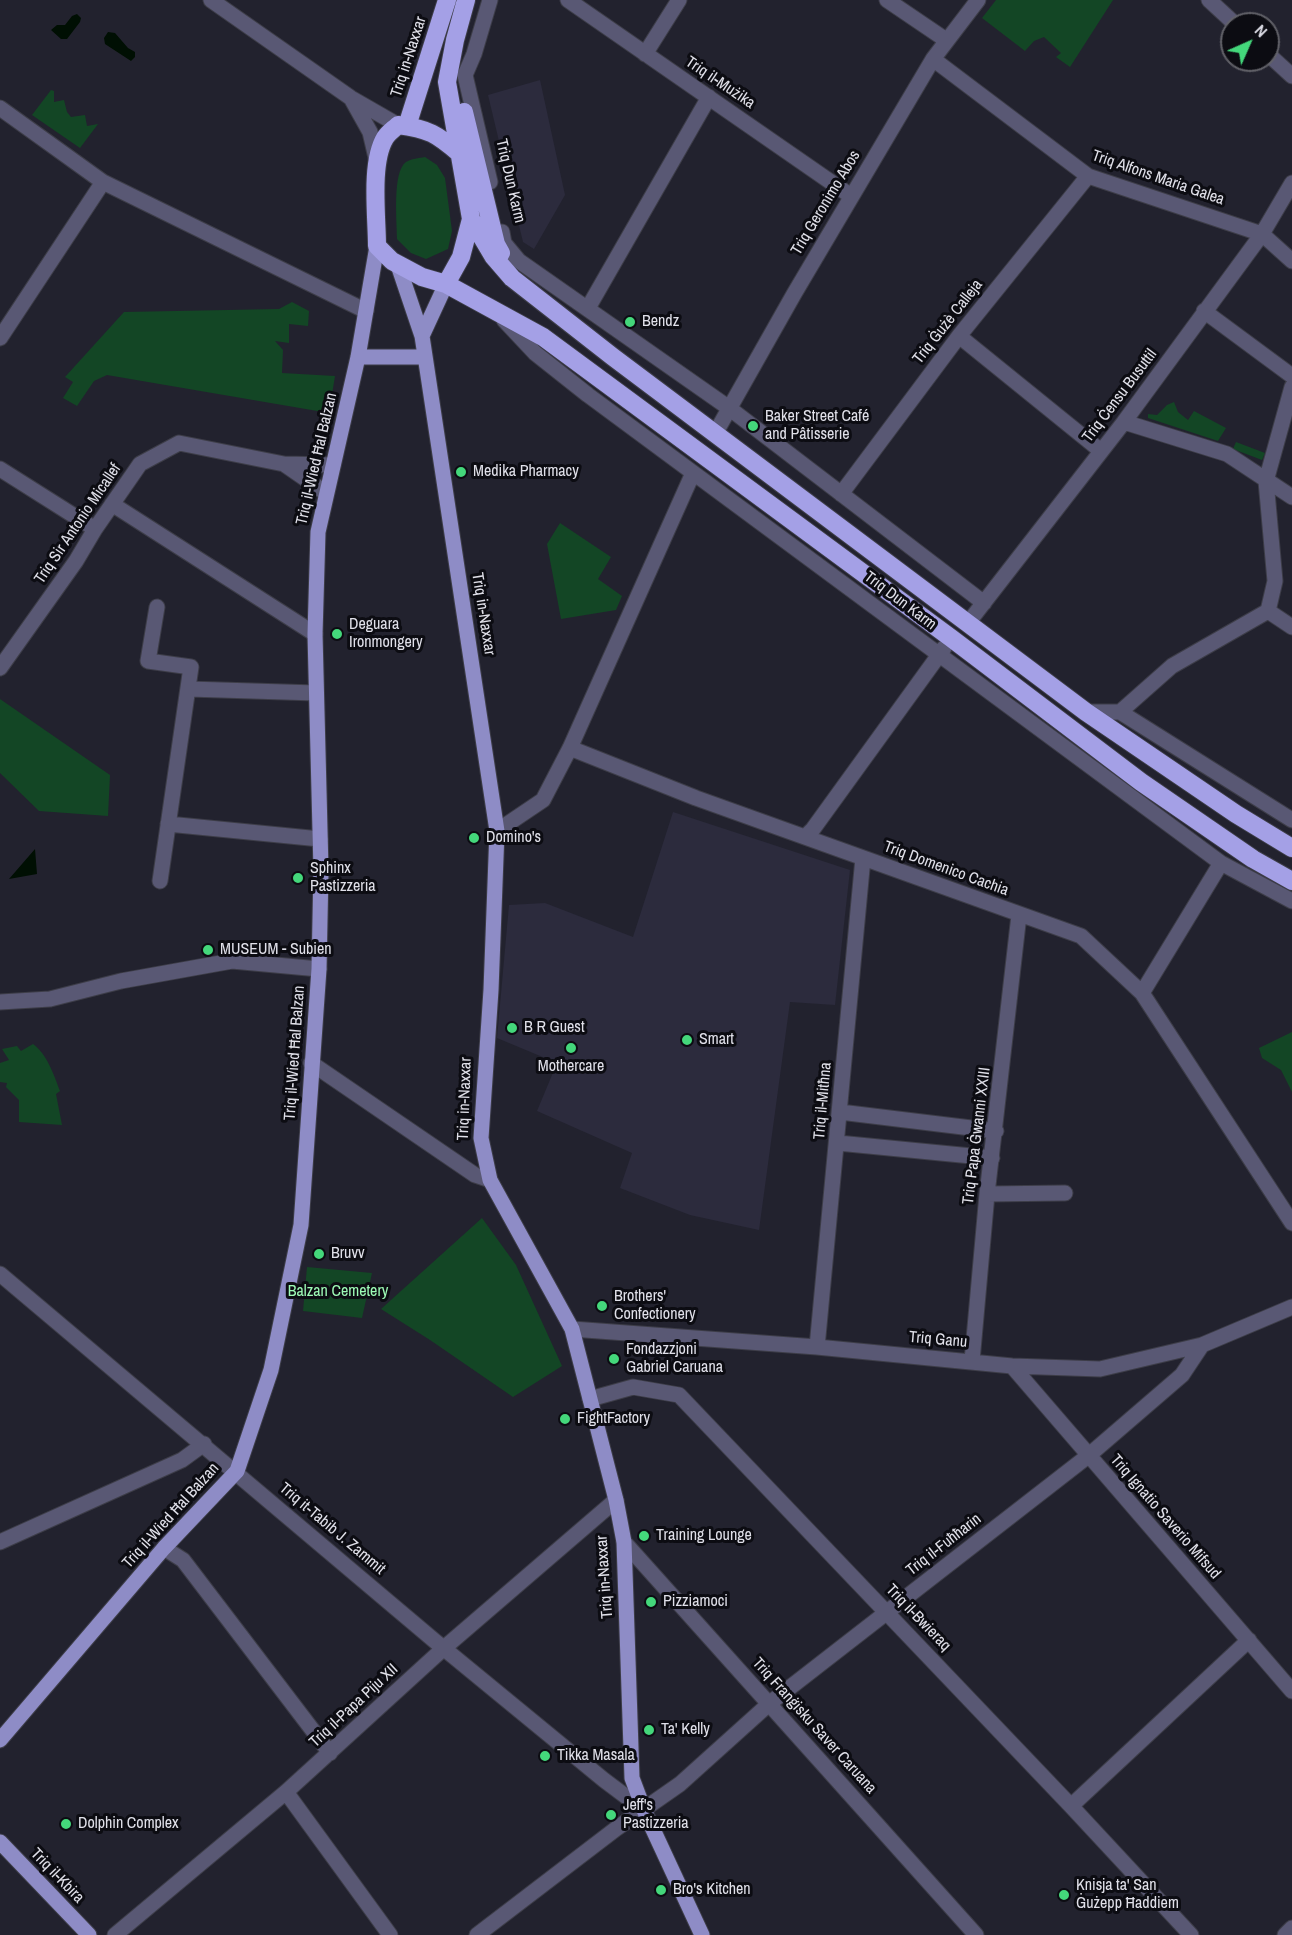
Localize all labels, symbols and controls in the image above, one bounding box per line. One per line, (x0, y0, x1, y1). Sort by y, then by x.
north arrow (1220, 12, 1280, 72)
street label: Triq in-Naxxar (387, 14, 431, 100)
text: N (1250, 20, 1272, 42)
street label: Triq il-Mużika (682, 53, 758, 113)
street label: Triq Dun Karm (491, 137, 529, 225)
street label: Triq Alfons Maria Galea (1089, 146, 1227, 210)
street label: Triq Geronimo Abos (787, 147, 865, 259)
street label: Triq Ġużè Calleja (909, 276, 987, 368)
place label: Bendz (642, 312, 679, 332)
marker: Bendz (623, 315, 637, 329)
street label: Triq Ċensu Busuttil (1079, 346, 1161, 446)
street label: Triq il-Wied Ħal Balzan (292, 391, 342, 527)
place label: Baker Street Café and Pâtisserie (765, 407, 869, 445)
marker: Baker Street Café and Pâtisserie (746, 419, 760, 433)
street label: Triq Sir Antonio Micallef (31, 460, 125, 588)
place label: Medika Pharmacy (473, 462, 579, 482)
marker: Medika Pharmacy (454, 465, 468, 479)
street label: Triq Dun Karm (860, 568, 940, 634)
street label: Triq in-Naxxar (467, 571, 499, 657)
place label: Deguara Ironmongery (349, 615, 423, 653)
marker: Deguara Ironmongery (330, 627, 344, 641)
place label: Domino's (486, 828, 541, 848)
marker: Domino's (467, 831, 481, 845)
street label: Triq Domenico Cachia (881, 837, 1011, 901)
place label: Sphinx Pastizzeria (310, 859, 376, 897)
marker: Sphinx Pastizzeria (291, 871, 305, 885)
place label: MUSEUM - Subien (220, 940, 332, 960)
marker: MUSEUM - Subien (201, 943, 215, 957)
street label: Triq il-Wied Ħal Balzan (281, 985, 309, 1121)
place label: B R Guest (524, 1018, 585, 1038)
marker: B R Guest (505, 1021, 519, 1035)
place label: Smart (699, 1030, 734, 1050)
marker: Smart (680, 1033, 694, 1047)
marker: Mothercare (564, 1041, 578, 1055)
street label: Triq in-Naxxar (454, 1057, 476, 1141)
place label: Mothercare (538, 1057, 604, 1077)
street label: Triq il-Mitħna (810, 1062, 836, 1140)
street label: Triq Papa Ġwanni XXIII (959, 1066, 995, 1206)
place label: Bruvv (331, 1244, 365, 1264)
marker: Bruvv (312, 1247, 326, 1261)
park label: Balzan Cemetery (288, 1282, 388, 1302)
place label: Brothers' Confectionery (614, 1287, 696, 1325)
marker: Brothers' Confectionery (595, 1299, 609, 1313)
street label: Triq Ganu (908, 1328, 968, 1352)
place label: Fondazzjoni Gabriel Caruana (626, 1340, 723, 1378)
marker: Fondazzjoni Gabriel Caruana (607, 1352, 621, 1366)
place label: FightFactory (577, 1409, 650, 1429)
marker: FightFactory (558, 1412, 572, 1426)
street label: Triq Ignatio Saverio Mifsud (1106, 1451, 1224, 1583)
street label: Triq il-Wied Ħal Balzan (119, 1459, 223, 1573)
street label: Triq it-Tabib J. Zammit (275, 1479, 389, 1579)
street label: Triq il-Fuħħarin (903, 1510, 985, 1580)
place label: Training Lounge (656, 1526, 752, 1546)
marker: Training Lounge (637, 1529, 651, 1543)
street label: Triq in-Naxxar (593, 1535, 617, 1619)
street label: Triq il-Bwieraq (881, 1581, 955, 1655)
place label: Pizziamoci (663, 1592, 728, 1612)
marker: Pizziamoci (644, 1595, 658, 1609)
street label: Triq Franġisku Saver Caruana (748, 1654, 880, 1798)
street label: Triq il-Papa Piju XII (306, 1660, 402, 1752)
place label: Ta' Kelly (661, 1720, 710, 1740)
marker: Ta' Kelly (642, 1723, 656, 1737)
place label: Tikka Masala (557, 1746, 635, 1766)
marker: Tikka Masala (538, 1749, 552, 1763)
place label: Jeff's Pastizzeria (623, 1796, 689, 1834)
marker: Jeff's Pastizzeria (604, 1808, 618, 1822)
place label: Dolphin Complex (78, 1814, 179, 1834)
marker: Dolphin Complex (59, 1817, 73, 1831)
street label: Triq il-Kbira (26, 1845, 88, 1907)
place label: Knisja ta' San Ġużepp Ħaddiem (1076, 1876, 1179, 1914)
place label: Bro's Kitchen (673, 1880, 751, 1900)
marker: Bro's Kitchen (654, 1883, 668, 1897)
marker: Knisja ta' San Ġużepp Ħaddiem (1057, 1888, 1071, 1902)

